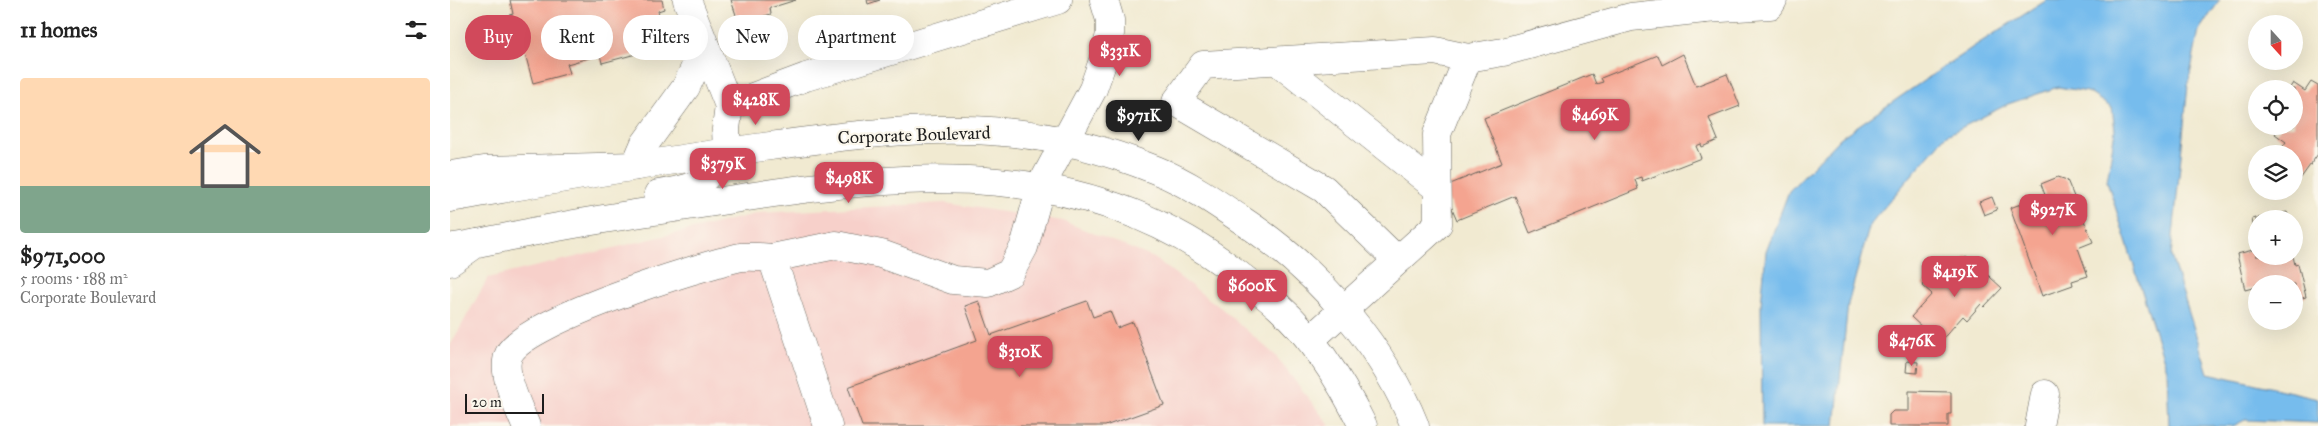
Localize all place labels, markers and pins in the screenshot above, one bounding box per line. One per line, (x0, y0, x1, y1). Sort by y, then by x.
pin: $331K (1085, 34, 1155, 77)
pin: $428K (721, 84, 791, 126)
pin: $469K (1560, 98, 1630, 141)
pin: $971K (1104, 100, 1174, 142)
pin: $379K (688, 148, 758, 190)
pin: $498K (814, 162, 884, 204)
pin: $927K (2018, 194, 2088, 236)
pin: $419K (1920, 256, 1990, 298)
pin: $600K (1217, 270, 1287, 312)
pin: $476K (1877, 324, 1947, 367)
pin: $310K (985, 336, 1055, 378)

